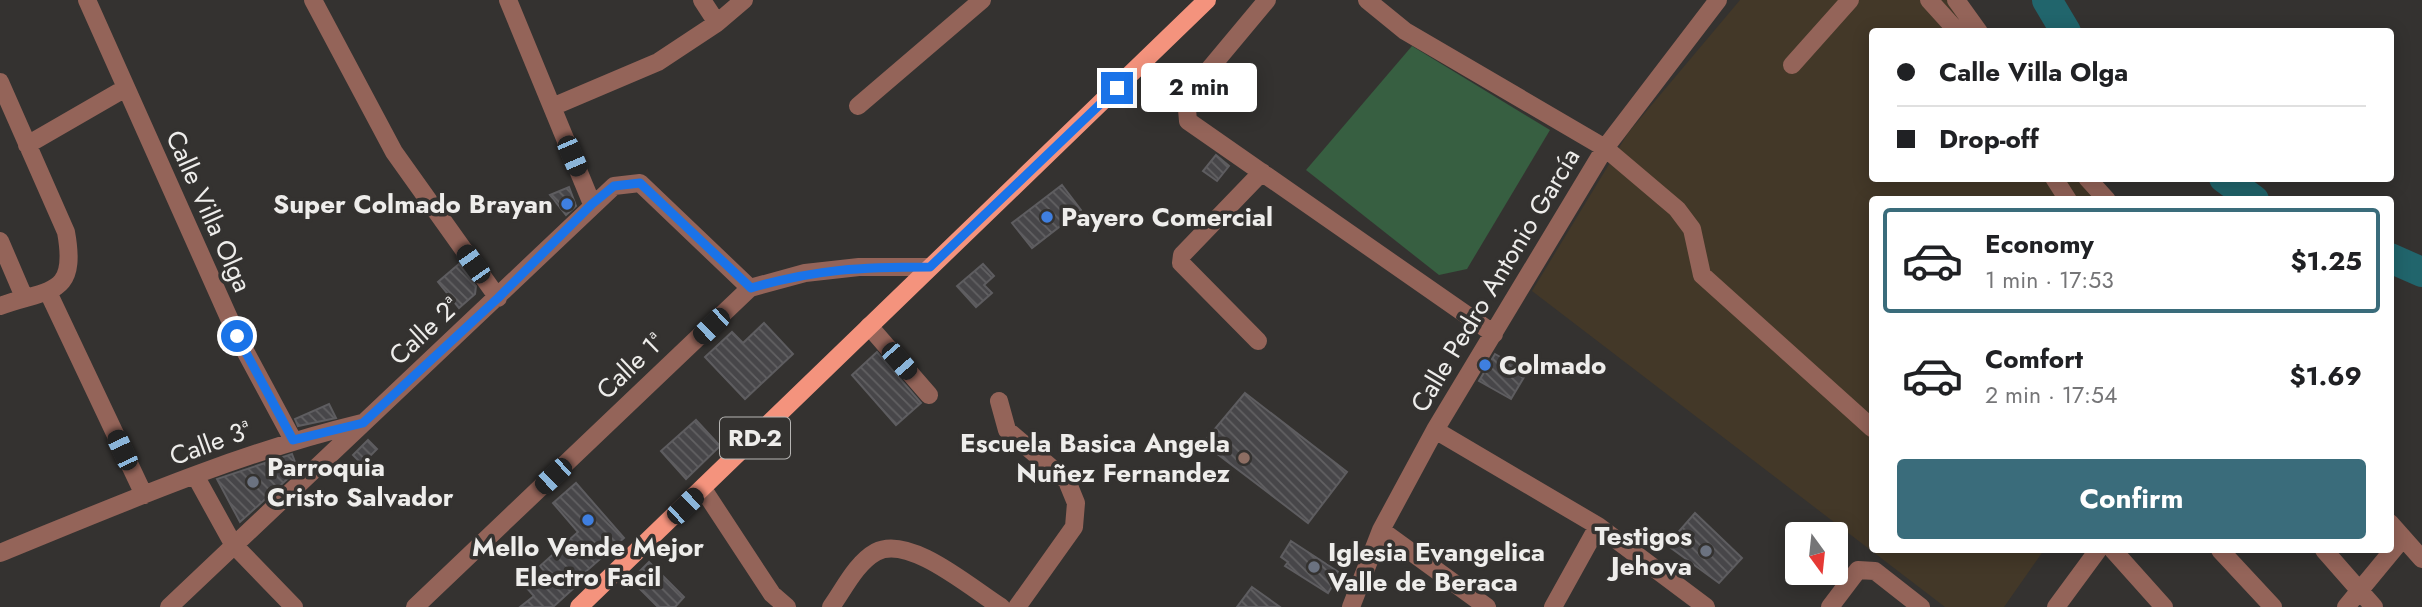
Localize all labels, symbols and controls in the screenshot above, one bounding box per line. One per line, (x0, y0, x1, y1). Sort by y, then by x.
text: Calle Villa Olga (1939, 53, 2128, 91)
callout: 2 min (1142, 64, 1257, 112)
text: 2 min (1169, 70, 1229, 104)
route end (1101, 72, 1133, 104)
text: Drop-off (1939, 120, 2039, 158)
street label: Calle Villa Olga (156, 124, 262, 298)
car (555, 133, 590, 179)
street label: Calle Pedro Antonio García (1401, 141, 1589, 419)
place label: Super Colmado Brayan (273, 185, 553, 223)
marker: Super Colmado Brayan (559, 196, 575, 212)
place label: Payero Comercial (1061, 198, 1273, 236)
marker: Payero Comercial (1039, 209, 1055, 225)
text: Economy (1985, 225, 2094, 263)
icon: car (1901, 229, 1964, 292)
car (453, 241, 494, 287)
text: $1.25 (2290, 242, 2362, 280)
text: 1 min · 17:53 (1985, 263, 2114, 297)
street label: Calle 2ª (380, 288, 468, 374)
car (689, 304, 734, 348)
route start (221, 320, 253, 352)
street label: Calle 1ª (588, 324, 672, 408)
car (878, 338, 921, 384)
text: Comfort (1985, 340, 2083, 378)
icon: car (1901, 344, 1964, 407)
place label: Colmado (1499, 346, 1606, 384)
marker: Colmado (1477, 357, 1493, 373)
text: $1.69 (2289, 357, 2362, 395)
text: 2 min · 17:54 (1985, 378, 2117, 412)
street label: Calle 3ª (164, 411, 256, 475)
road number: RD-2 (720, 418, 790, 458)
place label: Escuela Basica Angela Nuñez Fernandez (960, 424, 1230, 492)
car (104, 427, 141, 473)
place label: Parroquia Cristo Salvador (267, 448, 454, 516)
marker: Escuela Basica Angela Nuñez Fernandez (1236, 450, 1252, 466)
car (531, 454, 576, 498)
button: Confirm (1897, 459, 2366, 539)
marker: Parroquia Cristo Salvador (245, 474, 261, 490)
car (663, 484, 708, 528)
marker: Mello Vende Mejor Electro Facil (580, 512, 596, 528)
place label: Testigos Jehova (1595, 517, 1692, 585)
north arrow (1785, 522, 1848, 584)
map controls (1785, 522, 1848, 585)
place label: Mello Vende Mejor Electro Facil (472, 528, 704, 596)
place label: Iglesia Evangelica Valle de Beraca (1327, 533, 1545, 601)
marker: Testigos Jehova (1698, 543, 1714, 559)
marker: Iglesia Evangelica Valle de Beraca (1306, 559, 1322, 575)

